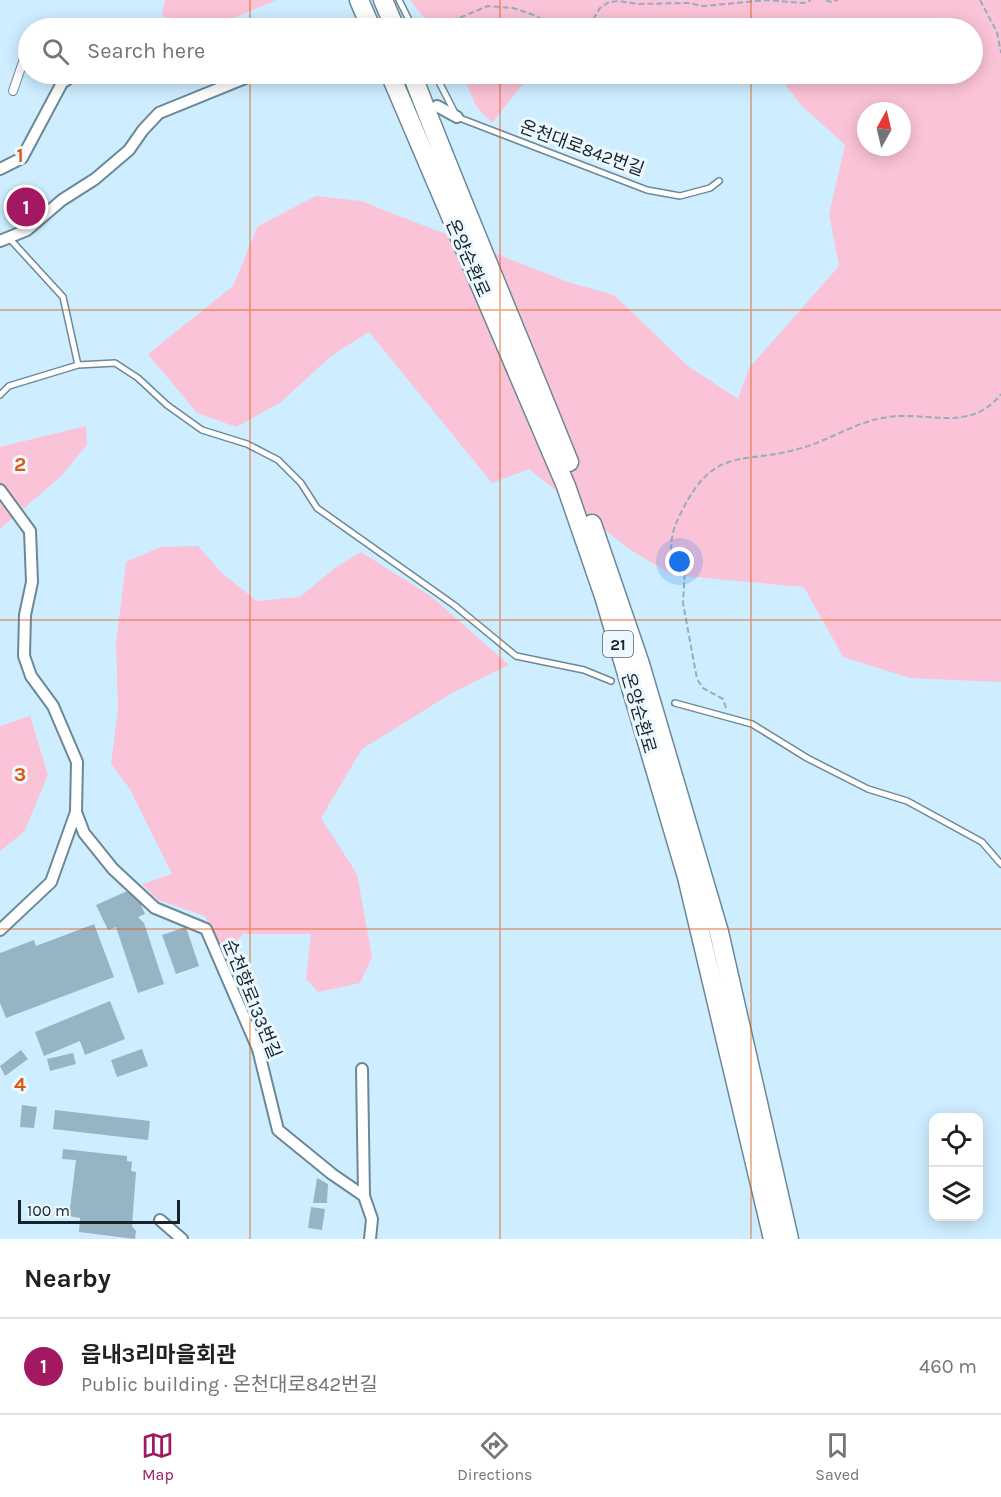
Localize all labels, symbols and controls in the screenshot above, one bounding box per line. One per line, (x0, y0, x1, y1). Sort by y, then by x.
search box (18, 18, 983, 84)
icon: search (39, 35, 72, 68)
text: Search here (87, 38, 205, 64)
north arrow (857, 102, 911, 156)
street label: 온천대로842번길 (517, 115, 647, 181)
text: 1 (16, 144, 24, 167)
pin: 1 (6, 184, 46, 230)
street label: 온양순환로 (441, 216, 495, 300)
text: 2 (14, 453, 26, 476)
your location (665, 547, 694, 576)
road number: 21 (603, 631, 633, 657)
street label: 온양순환로 (617, 670, 661, 756)
text: 3 (14, 763, 26, 786)
street label: 순천향로133번길 (218, 936, 286, 1062)
text: 4 (14, 1073, 26, 1096)
map controls (929, 1113, 983, 1221)
button: locate (929, 1113, 983, 1167)
button: layers (929, 1167, 983, 1221)
scale bar (18, 1197, 180, 1224)
text: 100 m (27, 1201, 70, 1220)
text: Nearby (24, 1263, 111, 1294)
text: 읍내3리마을회관 (81, 1342, 236, 1368)
text: 1 (40, 1355, 47, 1378)
text: 460 m (919, 1355, 977, 1378)
text: Public building · 온천대로842번길 (81, 1373, 378, 1396)
tab: Map (141, 1429, 174, 1484)
tab: Directions (457, 1429, 532, 1484)
tab: Saved (815, 1429, 860, 1484)

